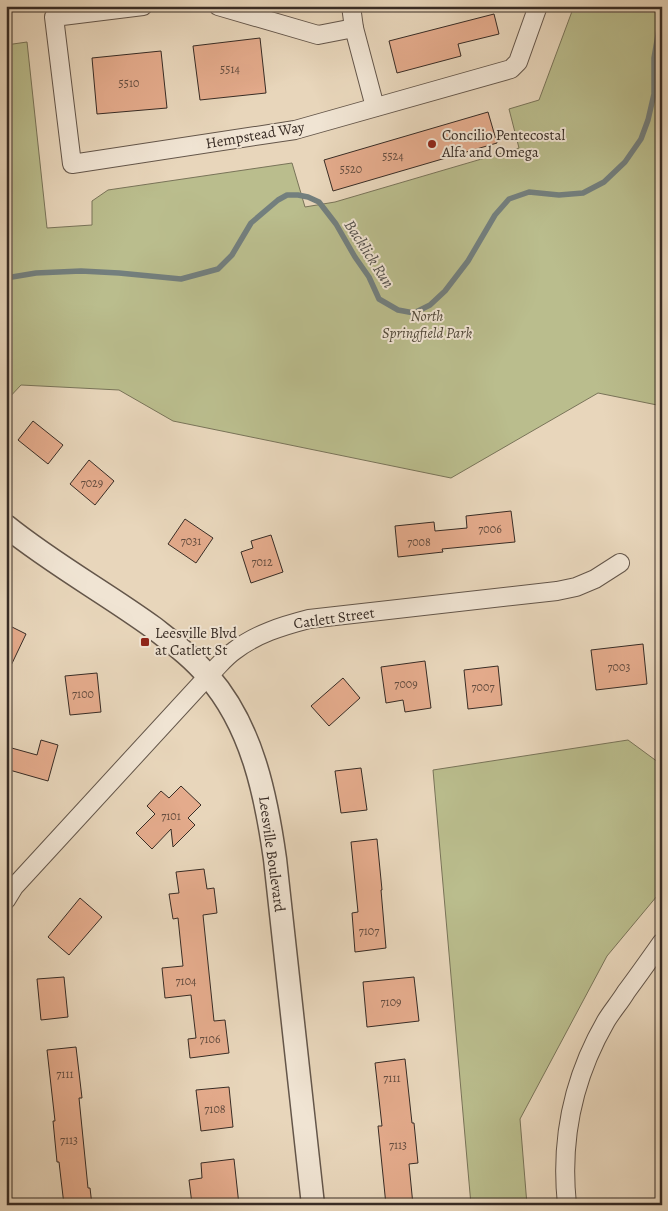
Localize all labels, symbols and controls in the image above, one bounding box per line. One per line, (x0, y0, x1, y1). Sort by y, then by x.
house number: 5514 (220, 61, 240, 77)
house number: 5510 (119, 75, 139, 91)
street label: Hempstead Way (204, 116, 306, 154)
place label: Concilio Pentecostal Alfa and Omega (441, 125, 565, 162)
marker: Concilio Pentecostal Alfa and Omega (426, 138, 438, 150)
house number: 5524 (382, 148, 404, 164)
house number: 5520 (340, 161, 362, 177)
water label: Backlick Run (339, 216, 399, 292)
park label: North Springfield Park (382, 306, 472, 343)
house number: 7029 (81, 475, 103, 491)
house number: 7006 (478, 521, 502, 537)
house number: 7031 (181, 533, 201, 549)
house number: 7008 (407, 534, 431, 550)
house number: 7012 (251, 554, 273, 570)
street label: Catlett Street (292, 602, 376, 634)
place label: Leesville Blvd at Catlett St (155, 623, 238, 660)
marker: Leesville Blvd at Catlett St (139, 636, 151, 648)
house number: 7003 (608, 659, 630, 675)
house number: 7009 (394, 676, 418, 692)
house number: 7007 (472, 679, 495, 695)
house number: 7100 (72, 686, 94, 702)
street label: Leesville Boulevard (254, 795, 290, 914)
house number: 7101 (161, 808, 181, 824)
house number: 7107 (359, 923, 380, 939)
house number: 7104 (176, 973, 197, 989)
house number: 7109 (380, 994, 402, 1010)
house number: 7106 (199, 1031, 221, 1047)
house number: 7111 (56, 1066, 74, 1082)
house number: 7111 (383, 1070, 401, 1086)
house number: 7108 (204, 1101, 226, 1117)
house number: 7113 (60, 1132, 78, 1148)
house number: 7113 (389, 1137, 407, 1153)

